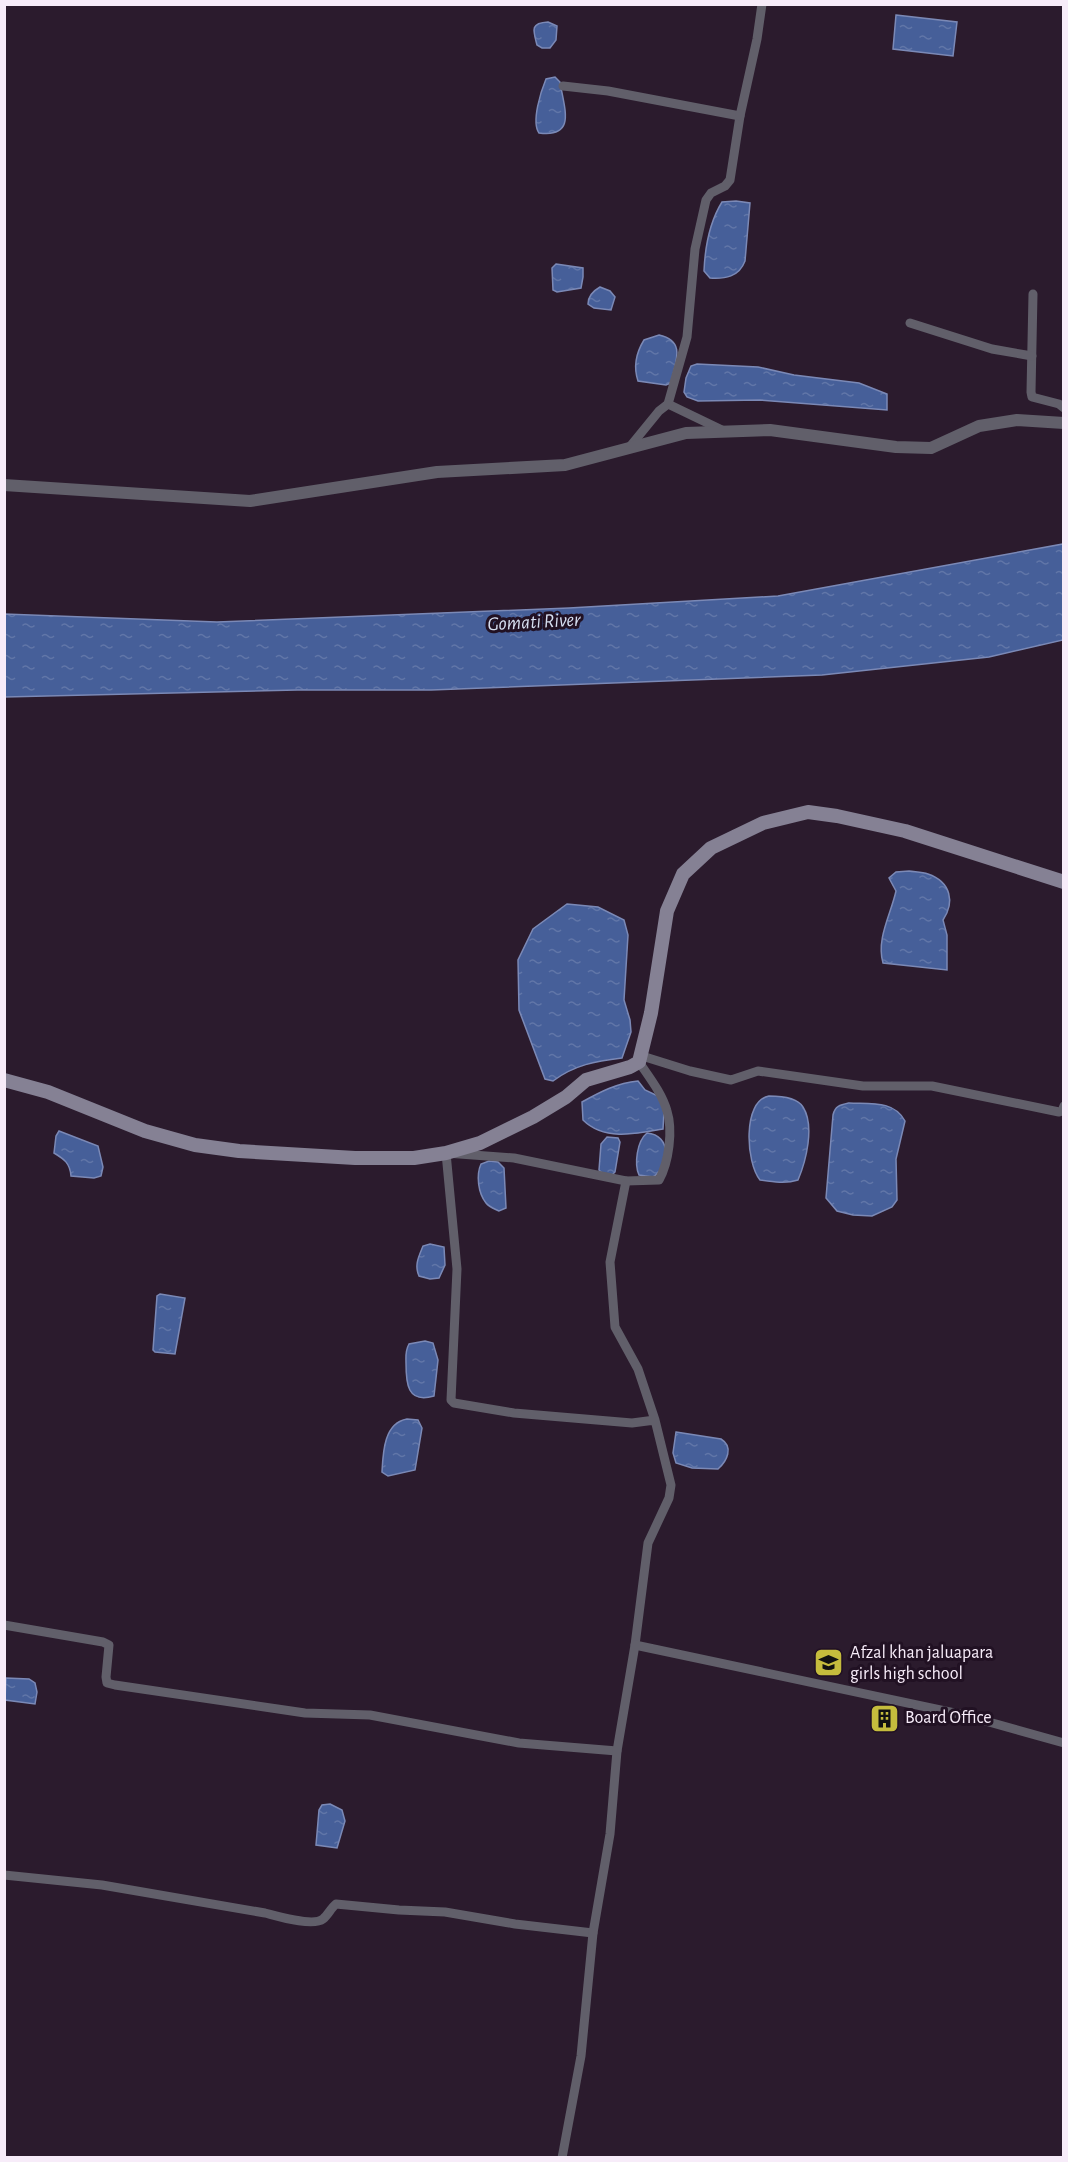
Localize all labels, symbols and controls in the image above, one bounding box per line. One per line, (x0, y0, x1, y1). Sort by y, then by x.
water label: Gomati River (487, 610, 582, 634)
place label: Afzal khan jaluapara girls high school (850, 1644, 993, 1683)
school or university icon: Afzal khan jaluapara girls high school (813, 1647, 845, 1679)
building icon: Board Office (868, 1702, 900, 1734)
place label: Board Office (905, 1709, 992, 1727)

